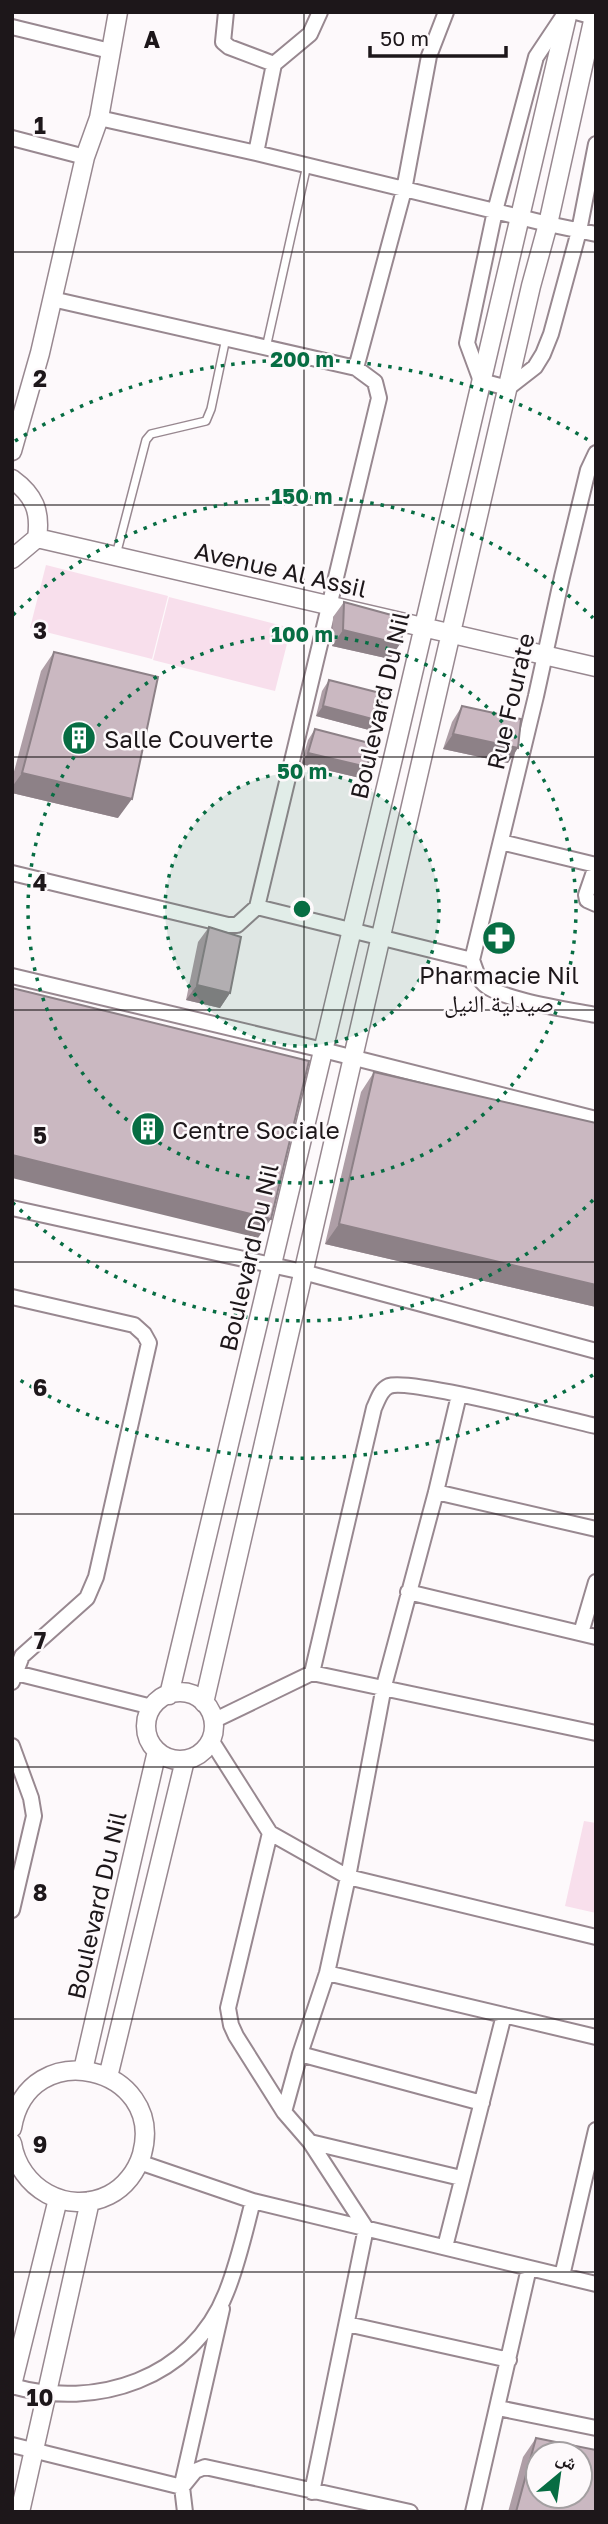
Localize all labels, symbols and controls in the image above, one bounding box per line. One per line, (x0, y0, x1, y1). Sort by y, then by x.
scale bar (370, 14, 506, 58)
text: A (144, 25, 161, 53)
text: 50 m (380, 25, 429, 51)
text: 1 (34, 111, 46, 139)
text: 200 m (270, 346, 334, 372)
text: 2 (33, 364, 47, 392)
text: 150 m (272, 483, 332, 509)
street label: Avenue Al Assil (192, 535, 370, 603)
street label: Boulevard Du Nil (343, 608, 415, 802)
text: 3 (33, 616, 47, 644)
text: 100 m (271, 621, 333, 647)
street label: Rue Fourate (480, 630, 540, 772)
building icon: Salle Couverte (60, 719, 98, 757)
place label: Salle Couverte (104, 724, 273, 753)
text: 50 m (277, 758, 327, 784)
text: 4 (33, 868, 47, 896)
centre of rings (290, 897, 314, 921)
pharmacy icon: Pharmacie Nil صيدلية النيل (480, 919, 518, 957)
place label: Pharmacie Nil صيدلية النيل (419, 960, 579, 1018)
building icon: Centre Sociale (129, 1110, 167, 1148)
place label: Centre Sociale (172, 1115, 340, 1144)
text: 5 (33, 1121, 47, 1149)
street label: Boulevard Du Nil (212, 1160, 284, 1354)
text: 6 (33, 1373, 47, 1401)
text: 7 (34, 1626, 46, 1654)
street label: Boulevard Du Nil (60, 1808, 132, 2002)
text: 8 (33, 1878, 47, 1906)
text: 9 (33, 2130, 47, 2158)
text: 10 (27, 2383, 53, 2411)
north arrow (524, 2440, 594, 2510)
text: ش (553, 2445, 582, 2476)

